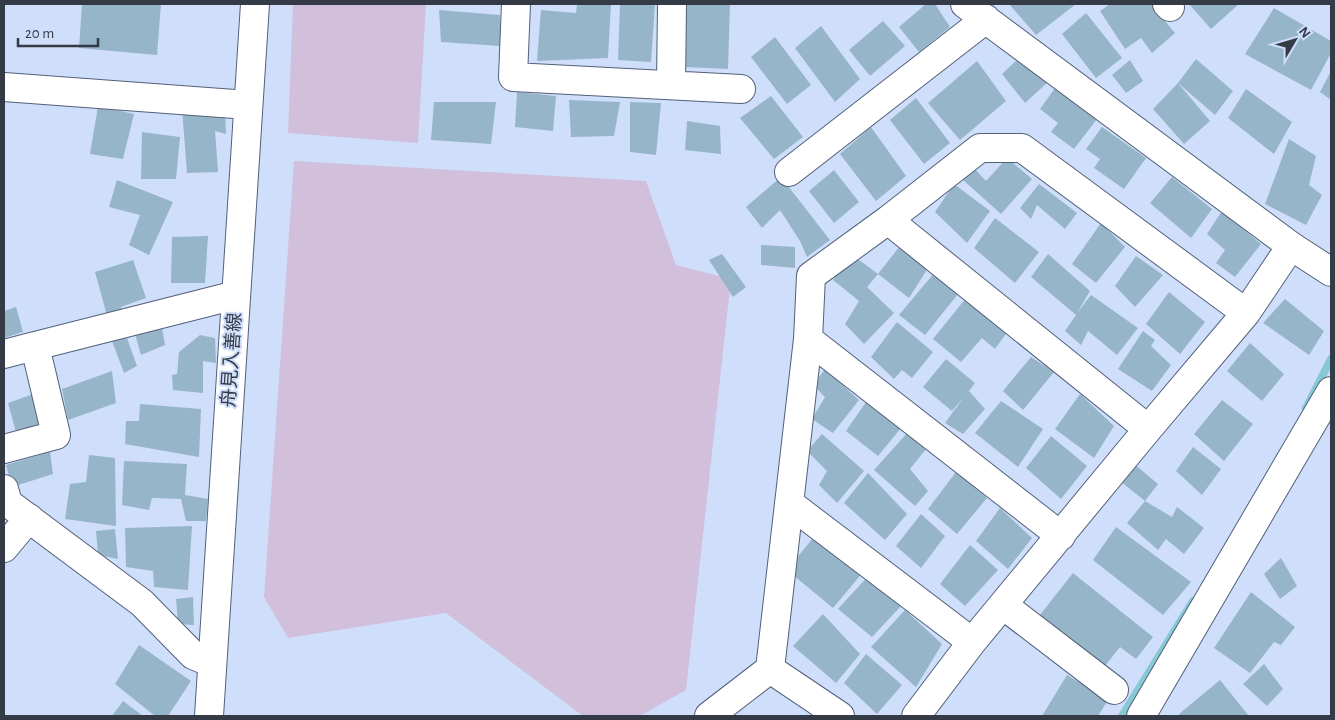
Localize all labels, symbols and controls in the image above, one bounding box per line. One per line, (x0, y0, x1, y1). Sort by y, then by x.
scale bar (18, 15, 98, 47)
north arrow (1270, 15, 1320, 65)
text: N (1296, 24, 1313, 41)
text: 20 m (25, 26, 54, 41)
street label: 舟見入善線 (217, 312, 245, 408)

